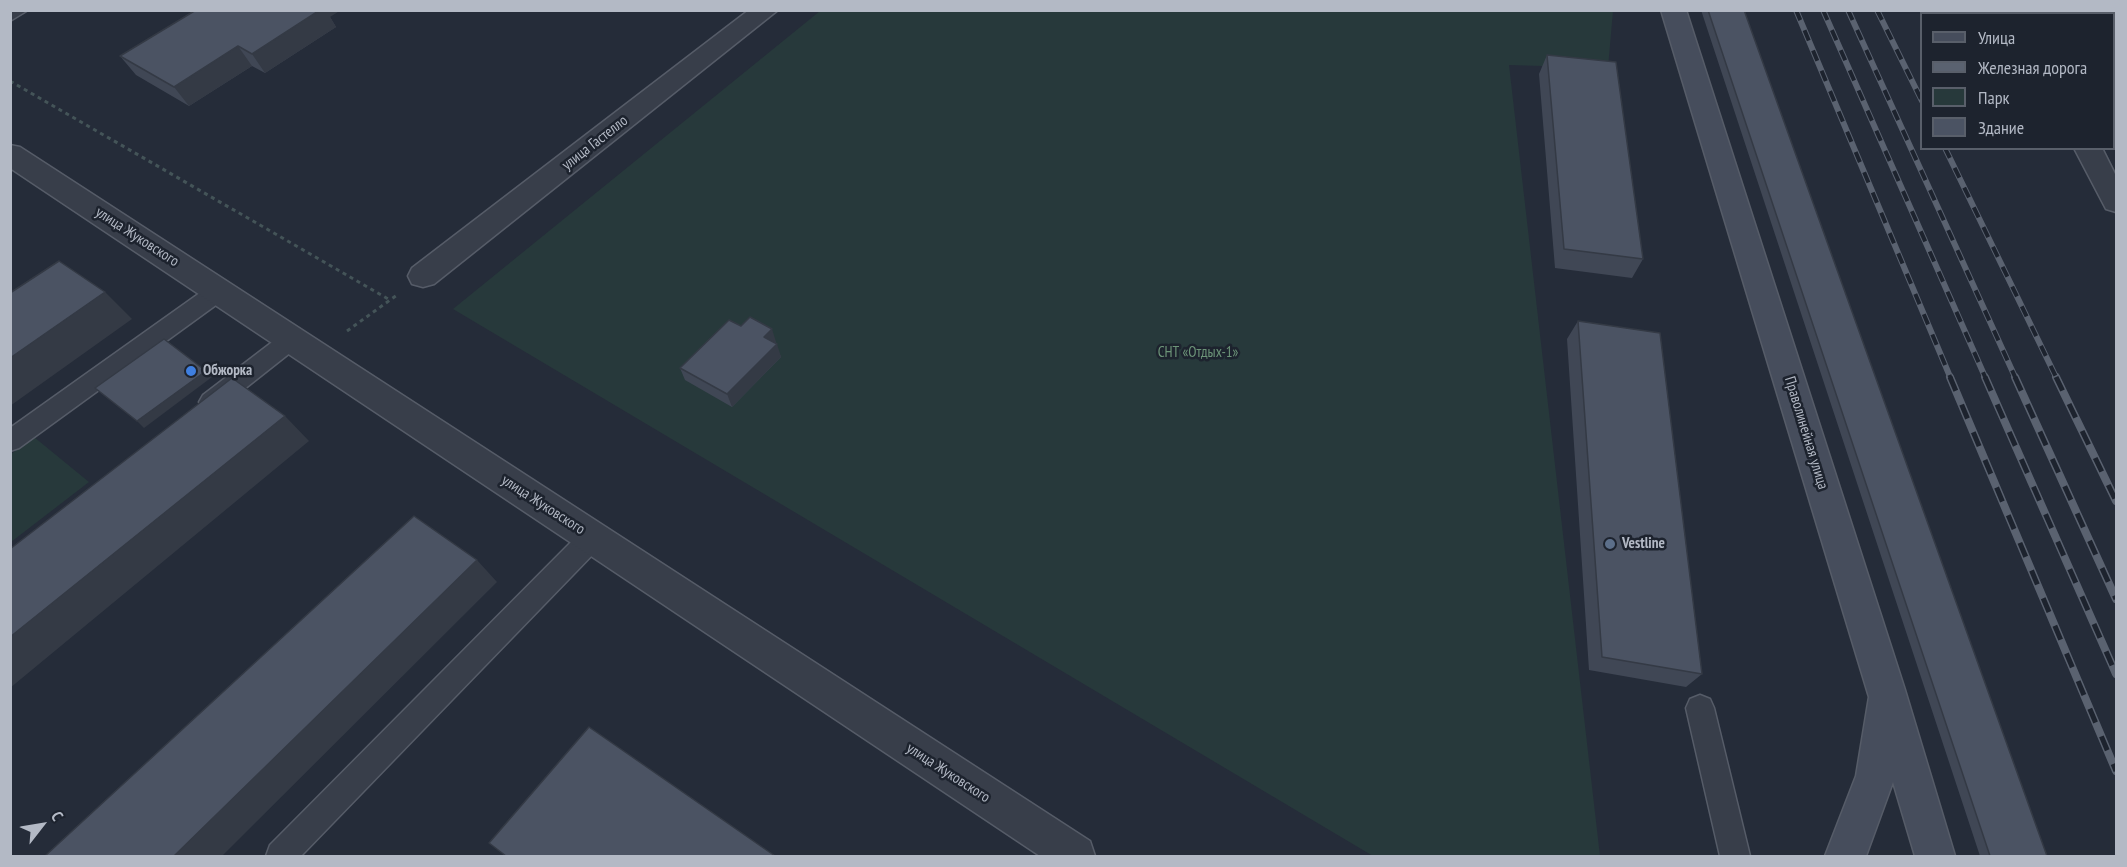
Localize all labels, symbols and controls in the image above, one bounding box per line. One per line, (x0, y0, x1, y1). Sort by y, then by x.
legend (1920, 12, 2115, 150)
text: Улица (1978, 26, 2015, 49)
text: Железная дорога (1978, 56, 2087, 79)
text: Парк (1978, 86, 2009, 109)
street label: улица Гастелло (559, 112, 631, 174)
text: Здание (1978, 116, 2024, 139)
street label: улица Жуковского (92, 203, 182, 271)
park label: СНТ «Отдых-1» (1158, 344, 1238, 362)
place label: Обжорка (203, 362, 252, 380)
marker: Обжорка (184, 364, 198, 378)
street label: Праволинейная улица (1780, 374, 1832, 492)
street label: улица Жуковского (498, 471, 588, 539)
place label: Vestline (1622, 535, 1665, 553)
marker: Vestline (1603, 537, 1617, 551)
street label: улица Жуковского (903, 739, 993, 807)
north arrow (12, 795, 72, 855)
text: С (47, 807, 68, 824)

